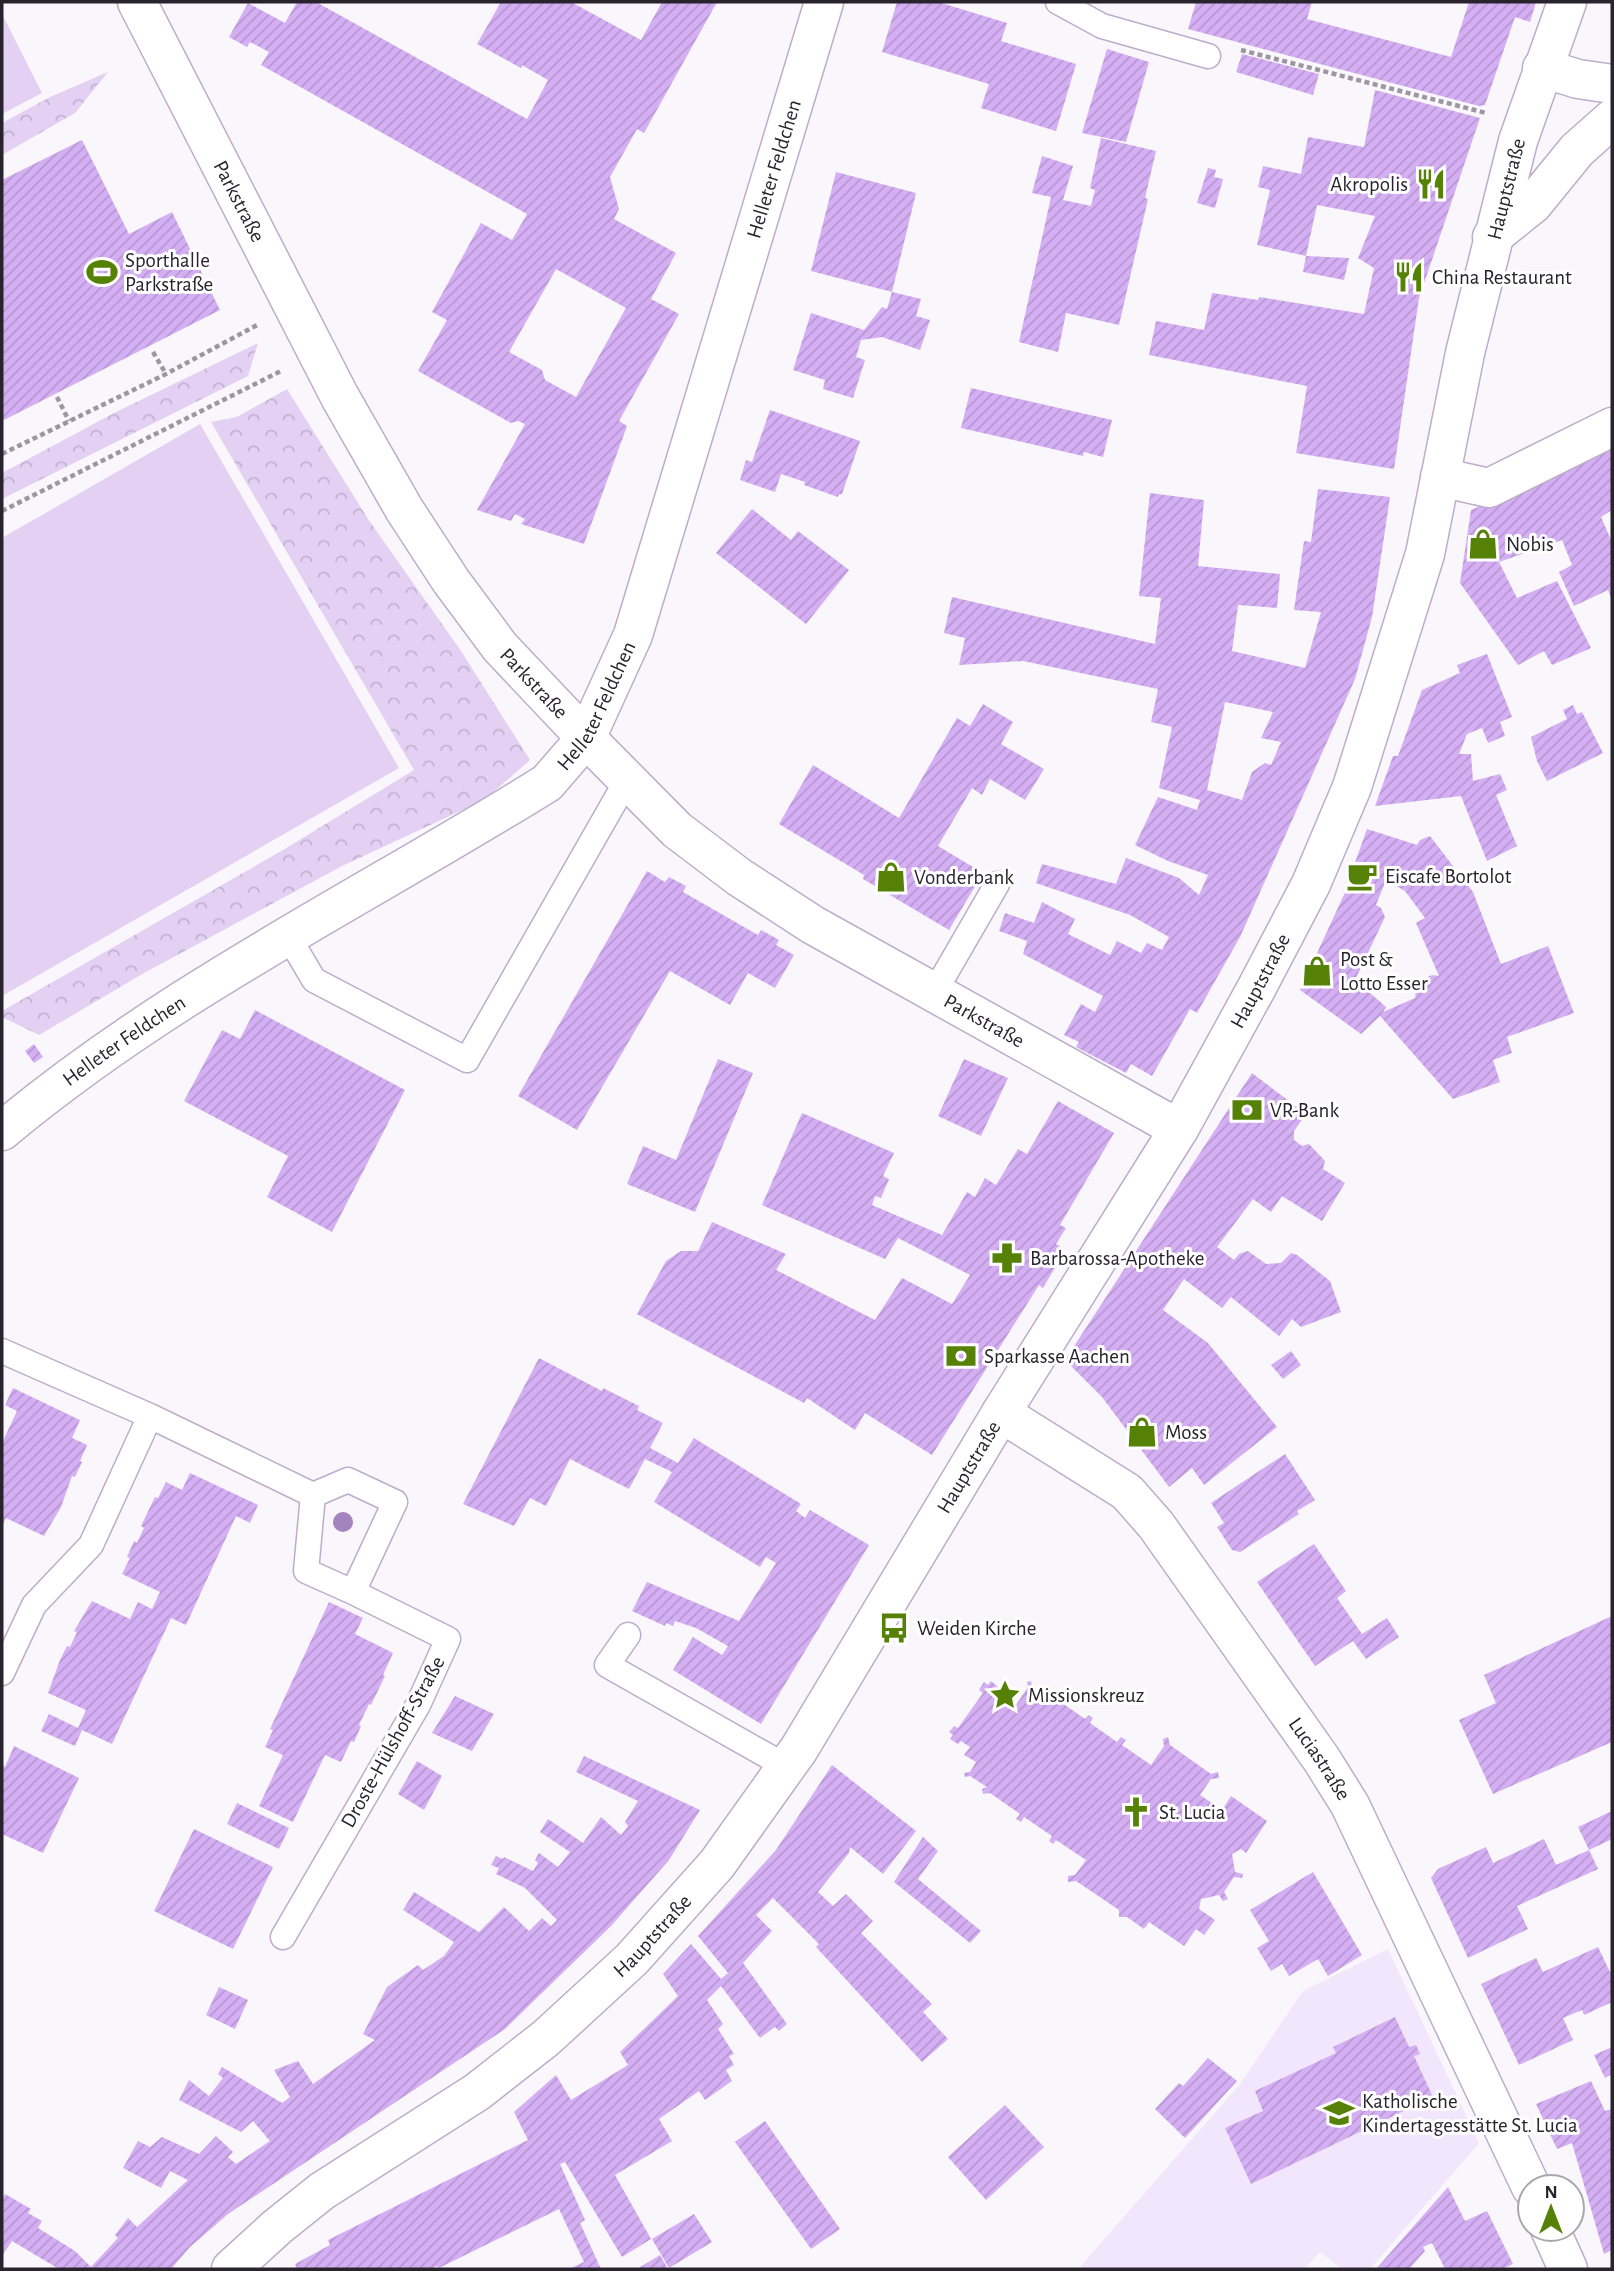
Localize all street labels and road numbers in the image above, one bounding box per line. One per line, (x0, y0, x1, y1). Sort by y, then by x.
street label: Helleter Feldchen (743, 97, 804, 241)
street label: Hauptstraße (1483, 136, 1529, 242)
street label: Parkstraße (210, 157, 269, 245)
street label: Helleter Feldchen (553, 638, 639, 774)
street label: Parkstraße (496, 644, 572, 722)
street label: Hauptstraße (1226, 930, 1294, 1032)
street label: Parkstraße (941, 990, 1028, 1051)
street label: Helleter Feldchen (59, 991, 189, 1090)
street label: Hauptstraße (933, 1417, 1004, 1517)
street label: Droste-Hülshoff-Straße (337, 1653, 449, 1831)
street label: Luciastraße (1285, 1713, 1355, 1804)
street label: Hauptstraße (609, 1890, 695, 1981)

